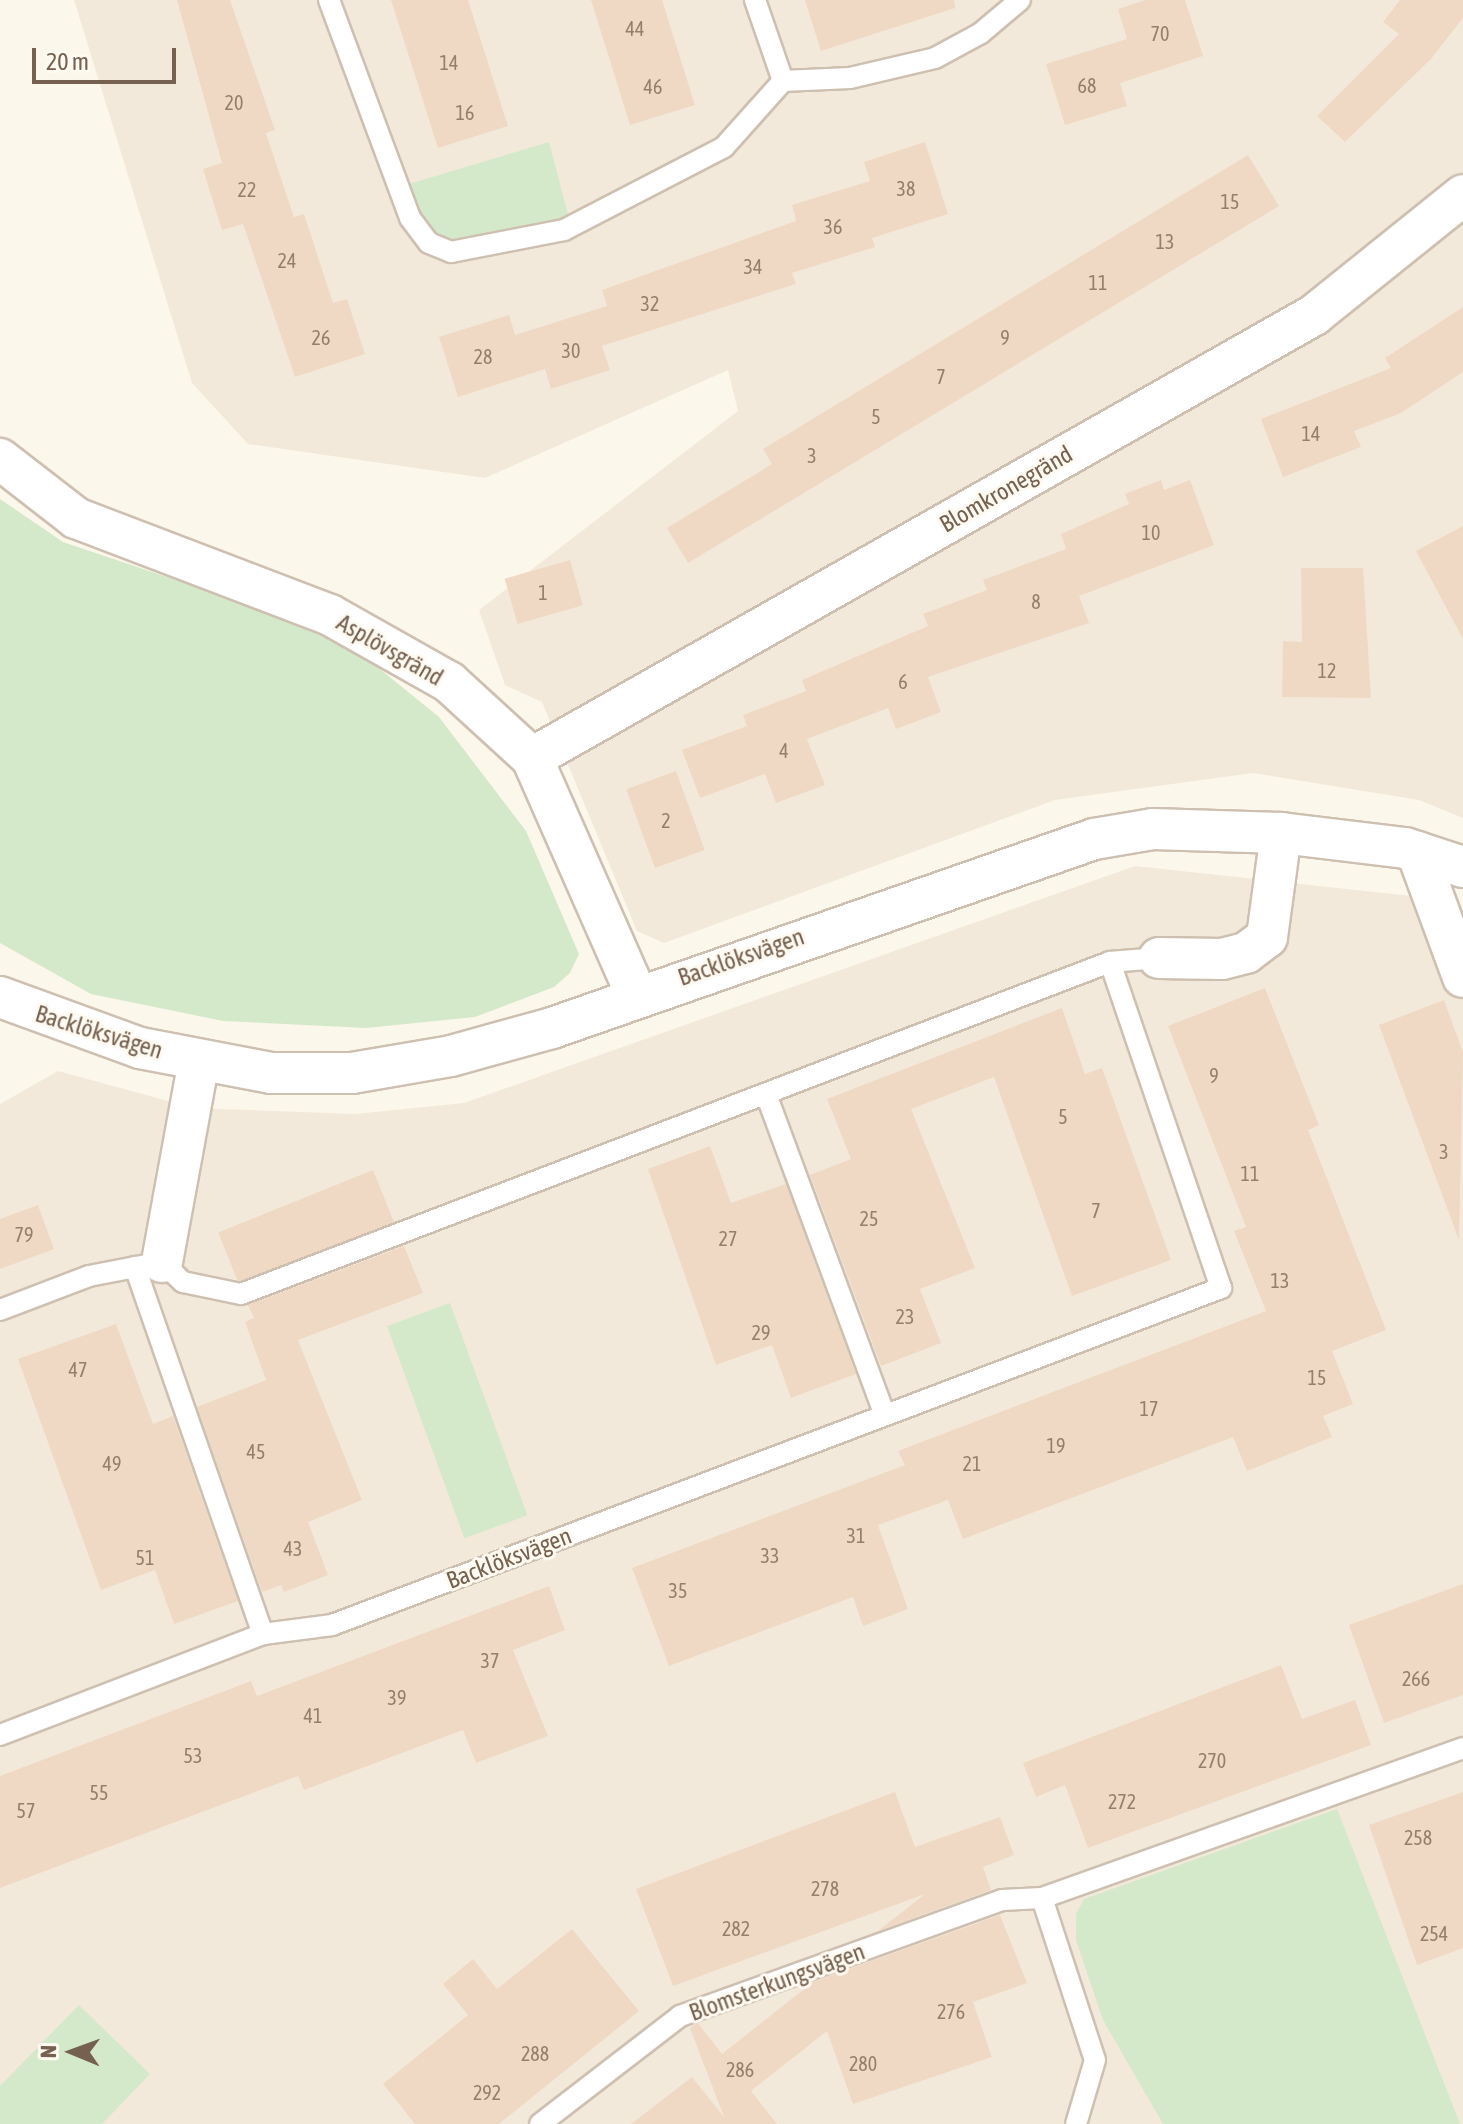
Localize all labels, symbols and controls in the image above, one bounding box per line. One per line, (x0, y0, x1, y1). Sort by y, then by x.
house number: 44 (626, 16, 644, 40)
house number: 70 (1151, 21, 1169, 45)
scale bar (36, 32, 180, 82)
text: 20 m (46, 48, 89, 75)
house number: 14 (440, 50, 458, 74)
house number: 68 (1078, 73, 1096, 97)
house number: 46 (644, 74, 662, 98)
house number: 20 (225, 90, 243, 114)
house number: 16 (456, 100, 474, 124)
house number: 38 (897, 176, 915, 200)
house number: 22 (238, 177, 256, 201)
house number: 15 (1221, 189, 1239, 213)
house number: 36 (824, 214, 842, 238)
house number: 13 (1156, 229, 1174, 253)
house number: 24 (278, 248, 296, 272)
house number: 34 (744, 254, 762, 278)
house number: 11 (1089, 270, 1107, 294)
house number: 32 (641, 291, 659, 315)
house number: 26 (312, 325, 330, 349)
house number: 9 (1000, 325, 1010, 349)
house number: 30 (562, 338, 580, 362)
house number: 28 (474, 344, 492, 368)
house number: 7 (936, 364, 946, 388)
house number: 5 (871, 404, 881, 428)
house number: 14 (1302, 421, 1320, 445)
street label: Blomkronegränd (934, 439, 1078, 539)
house number: 3 (807, 443, 817, 467)
house number: 10 (1142, 520, 1160, 544)
house number: 1 (538, 580, 548, 604)
house number: 8 (1031, 589, 1041, 613)
street label: Asplövsgränd (332, 608, 448, 692)
house number: 12 (1318, 658, 1336, 682)
house number: 6 (898, 669, 908, 693)
house number: 4 (779, 738, 789, 762)
house number: 2 (661, 808, 671, 832)
street label: Backlöksvägen (674, 922, 808, 992)
street label: Backlöksvägen (32, 999, 166, 1065)
house number: 9 (1209, 1063, 1219, 1087)
house number: 5 (1058, 1104, 1068, 1128)
house number: 3 (1439, 1139, 1449, 1163)
house number: 11 (1241, 1161, 1259, 1185)
house number: 7 (1091, 1198, 1101, 1222)
house number: 25 (860, 1206, 878, 1230)
house number: 79 (15, 1222, 33, 1246)
house number: 27 (719, 1226, 737, 1250)
house number: 13 (1271, 1268, 1289, 1292)
house number: 23 (896, 1304, 914, 1328)
house number: 29 (752, 1320, 770, 1344)
house number: 47 (69, 1357, 87, 1381)
house number: 15 (1308, 1365, 1326, 1389)
house number: 17 (1140, 1396, 1158, 1420)
house number: 19 (1047, 1433, 1065, 1457)
house number: 45 (247, 1439, 265, 1463)
house number: 49 (103, 1451, 121, 1475)
house number: 21 (963, 1451, 981, 1475)
street label: Backlöksvägen (442, 1521, 576, 1595)
house number: 31 (847, 1523, 865, 1547)
house number: 43 (284, 1536, 302, 1560)
house number: 33 (761, 1543, 779, 1567)
house number: 51 (136, 1545, 154, 1569)
house number: 35 (669, 1578, 687, 1602)
house number: 37 (481, 1648, 499, 1672)
house number: 266 (1402, 1666, 1430, 1690)
house number: 39 (388, 1685, 406, 1709)
house number: 41 (304, 1703, 322, 1727)
house number: 53 (184, 1743, 202, 1767)
house number: 270 (1198, 1748, 1226, 1772)
house number: 55 (90, 1780, 108, 1804)
house number: 272 (1108, 1789, 1136, 1813)
house number: 57 (17, 1798, 35, 1822)
house number: 258 (1404, 1825, 1432, 1849)
house number: 278 (811, 1876, 839, 1900)
house number: 282 (722, 1916, 750, 1940)
house number: 254 (1420, 1921, 1448, 1945)
street label: Blomsterkungsvägen (685, 1937, 869, 2027)
house number: 276 (937, 1999, 965, 2023)
north arrow (32, 2012, 112, 2092)
house number: 288 (521, 2041, 549, 2065)
text: N (35, 2045, 61, 2058)
house number: 280 (849, 2051, 877, 2075)
house number: 286 (726, 2057, 754, 2081)
house number: 292 (473, 2080, 501, 2104)

